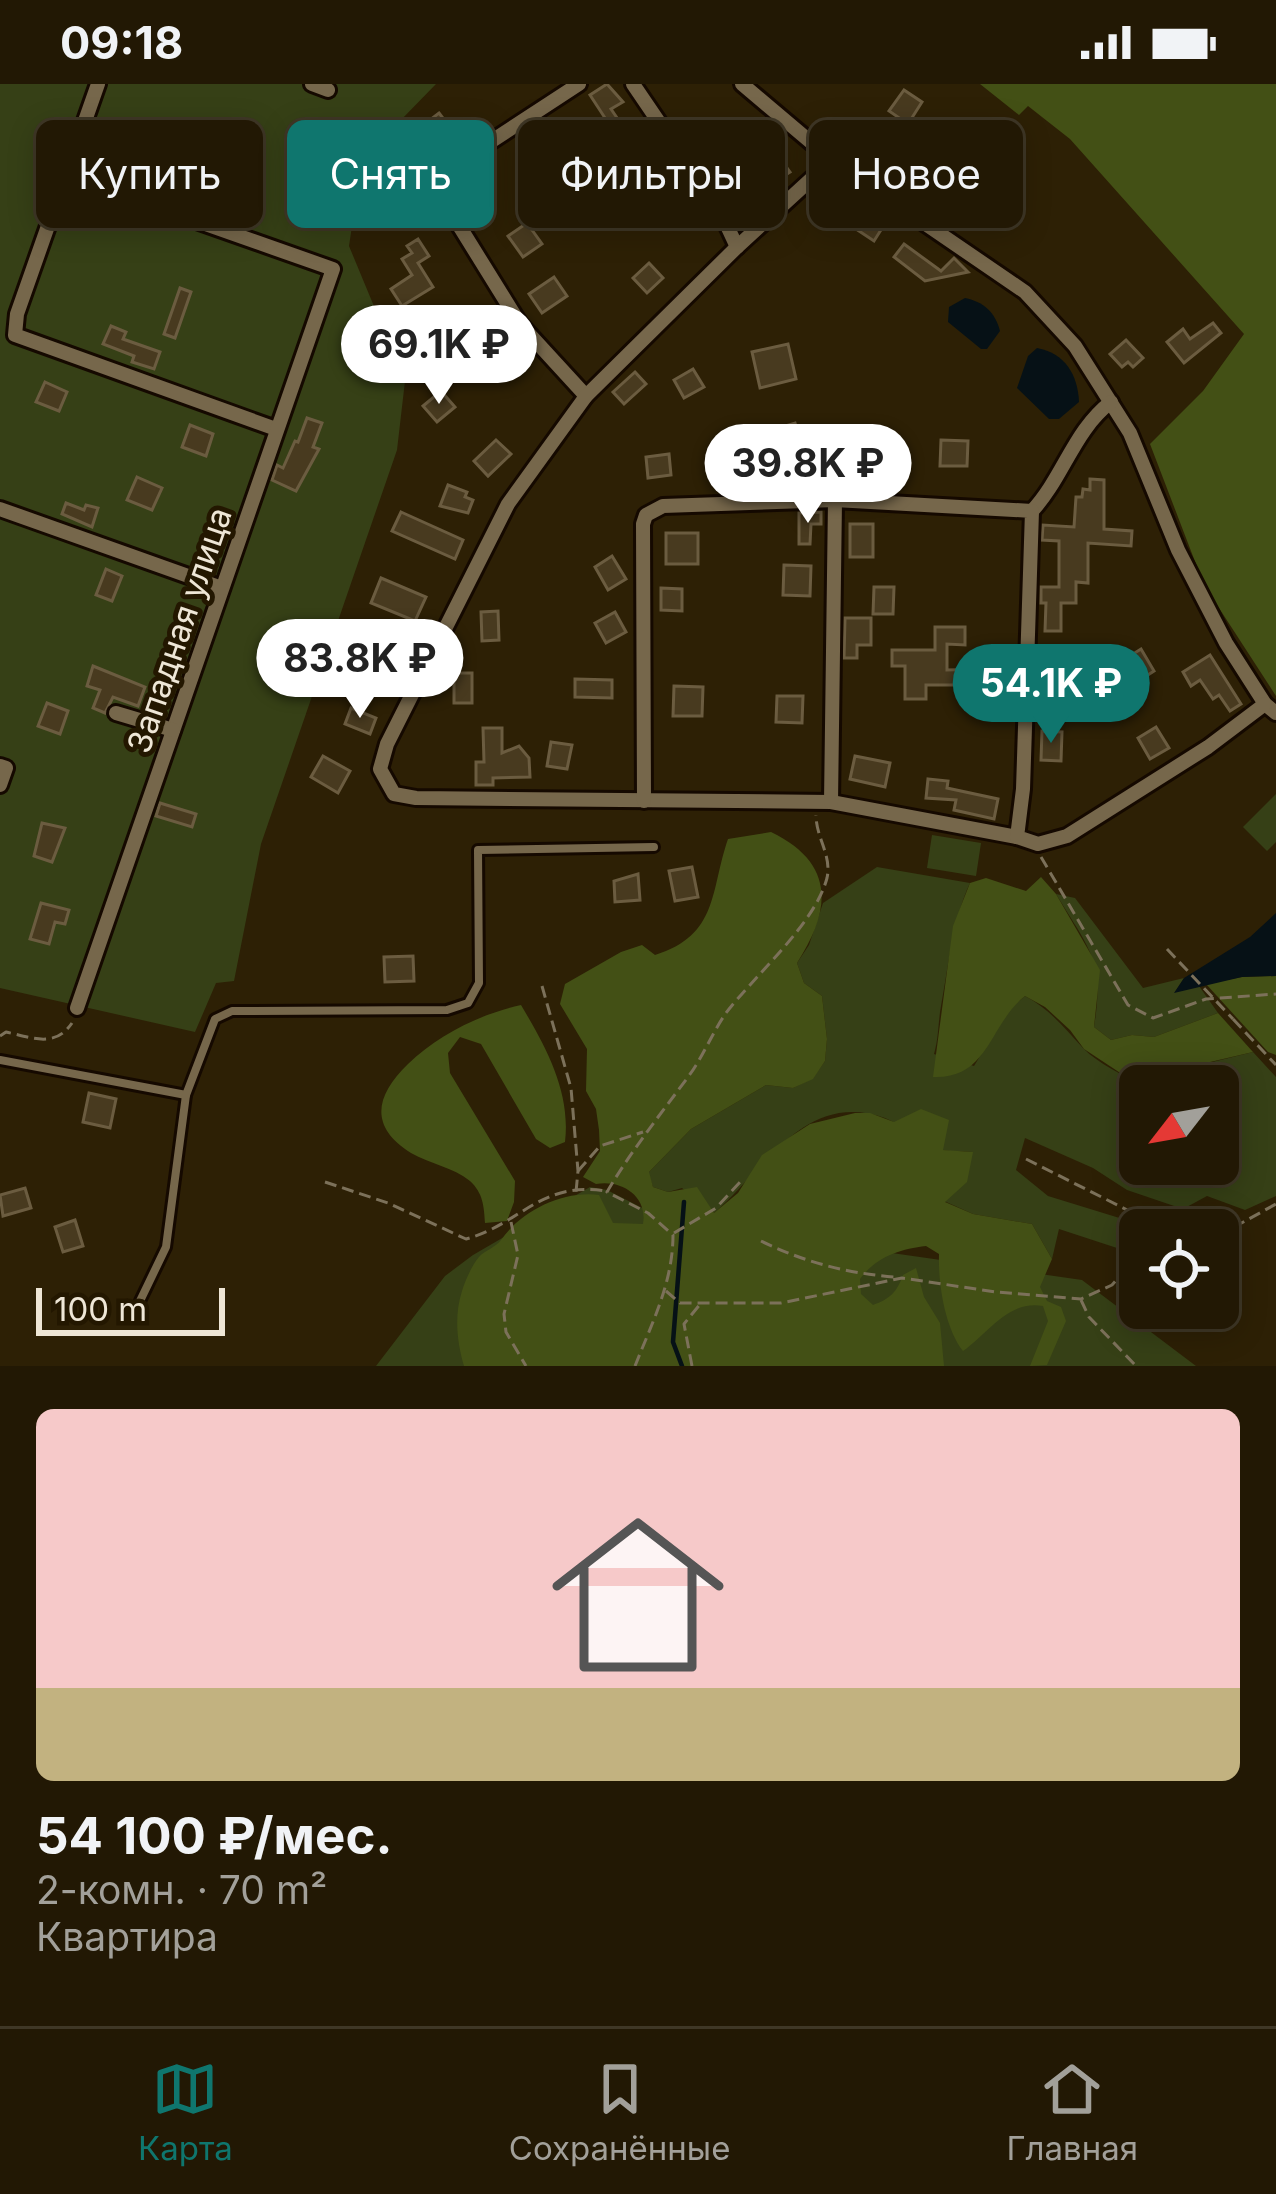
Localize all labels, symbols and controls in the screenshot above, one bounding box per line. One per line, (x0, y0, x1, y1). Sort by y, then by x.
text: 09:18 (60, 15, 183, 70)
chip: Купить (36, 120, 263, 228)
chip: Снять (287, 120, 494, 228)
chip: Фильтры (518, 120, 785, 228)
chip: Новое (809, 120, 1023, 228)
pin: 69.1K ₽ (328, 305, 550, 407)
text: 69.1K ₽ (368, 320, 510, 367)
pin: 39.8K ₽ (697, 424, 919, 526)
text: 39.8K ₽ (732, 439, 884, 486)
street label: Западная улица (118, 502, 240, 758)
pin: 83.8K ₽ (249, 619, 471, 721)
text: 83.8K ₽ (283, 634, 437, 681)
pin: 54.1K ₽ (940, 644, 1162, 746)
text: 54.1K ₽ (980, 659, 1122, 706)
north arrow (1119, 1065, 1239, 1185)
map controls (1119, 1065, 1239, 1329)
button: locate (1119, 1209, 1239, 1329)
scale bar (36, 1282, 225, 1335)
text: 100 m (54, 1289, 147, 1329)
icon: home (530, 1487, 746, 1703)
text: 54 100 ₽/мес. (36, 1805, 392, 1866)
text: 2-комн. · 70 m² (36, 1866, 327, 1913)
text: Квартира (36, 1913, 218, 1960)
tab: Карта (138, 2056, 233, 2168)
tab: Сохранённые (509, 2056, 730, 2168)
tab: Главная (1006, 2056, 1138, 2168)

